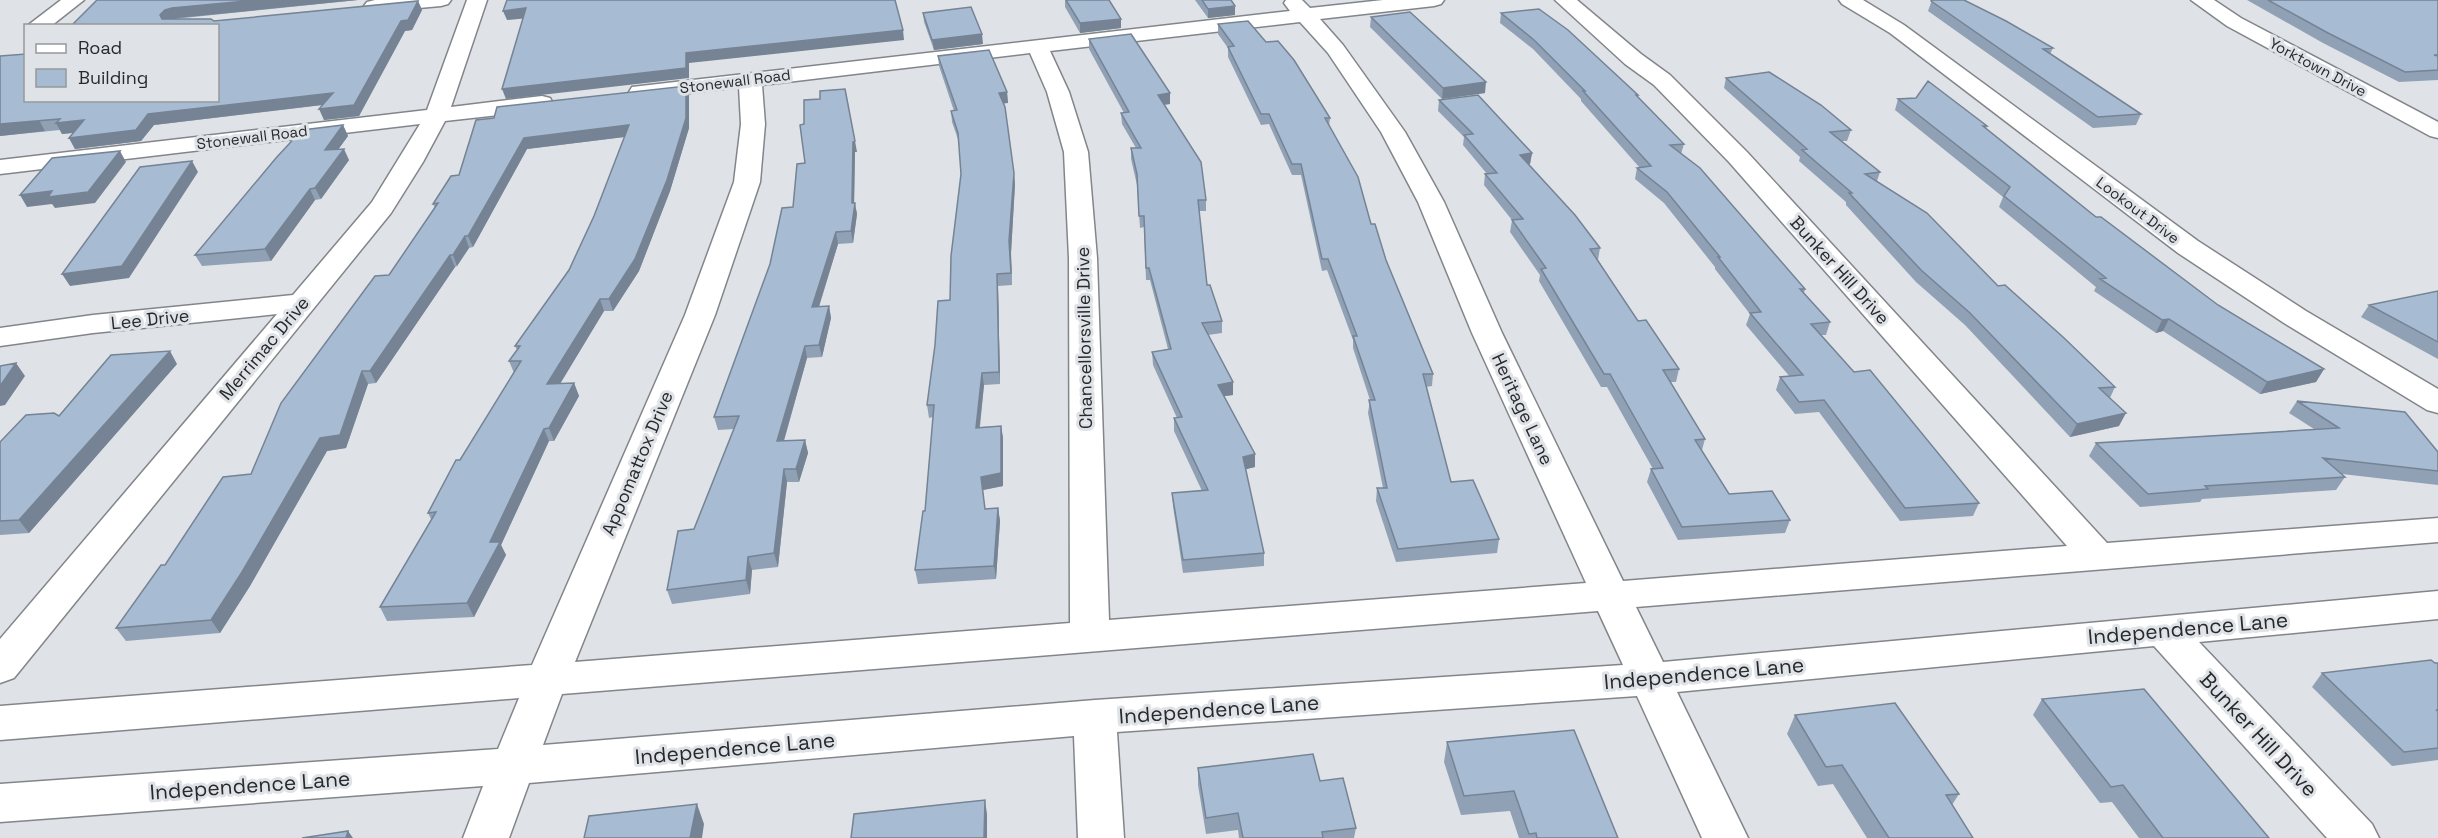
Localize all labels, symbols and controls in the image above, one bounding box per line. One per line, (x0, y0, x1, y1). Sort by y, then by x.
legend (24, 24, 219, 102)
street label: Yorktown Drive (2266, 33, 2370, 101)
text: Road (78, 36, 122, 59)
street label: Stonewall Road (678, 65, 792, 97)
text: Building (78, 66, 148, 89)
street label: Stonewall Road (195, 121, 309, 153)
street label: Lookout Drive (2093, 172, 2184, 248)
street label: Bunker Hill Drive (1785, 211, 1895, 329)
street label: Chancellorsville Drive (1071, 247, 1097, 429)
street label: Merrimac Drive (214, 291, 314, 405)
street label: Lee Drive (110, 303, 190, 335)
street label: Heritage Lane (1487, 349, 1559, 469)
street label: Appomattox Drive (596, 387, 678, 539)
street label: Independence Lane (2087, 606, 2289, 650)
street label: Independence Lane (1603, 651, 1805, 695)
street label: Bunker Hill Drive (2194, 666, 2324, 802)
street label: Independence Lane (1118, 689, 1320, 729)
street label: Independence Lane (634, 726, 836, 770)
street label: Independence Lane (149, 765, 351, 805)

